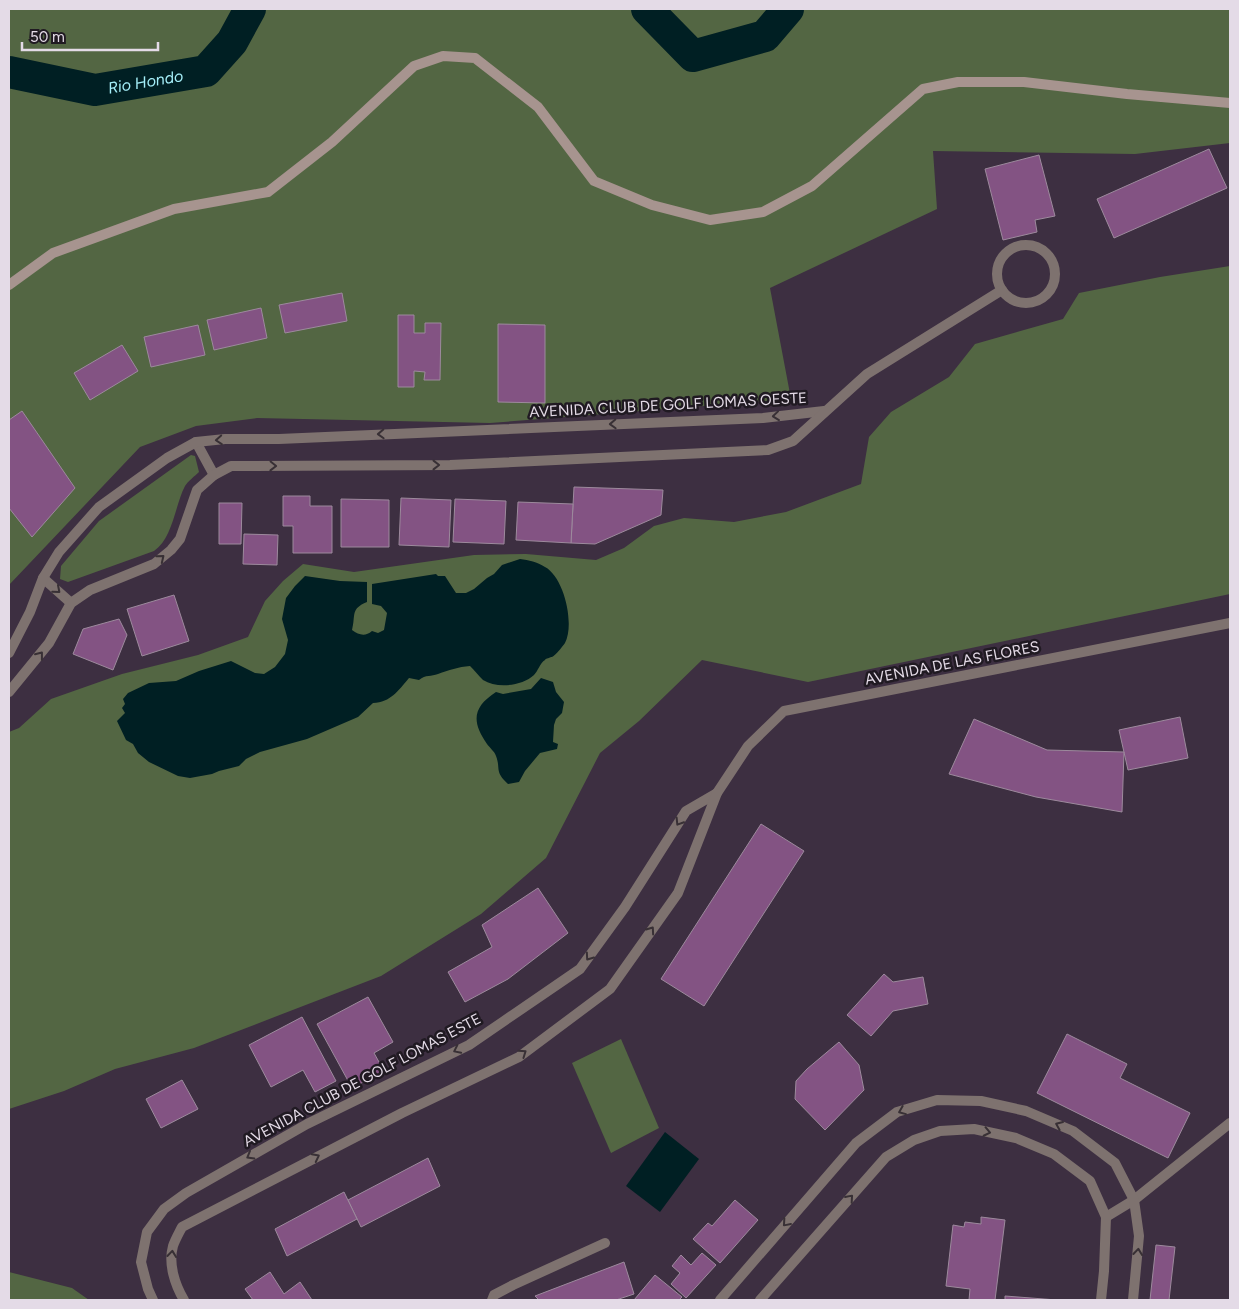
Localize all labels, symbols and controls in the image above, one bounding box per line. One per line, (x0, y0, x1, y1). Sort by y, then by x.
scale bar (22, 20, 159, 52)
text: 50 m (30, 28, 65, 46)
water label: Rio Hondo (106, 66, 185, 98)
street label: AVENIDA CLUB DE GOLF LOMAS OESTE (529, 389, 807, 421)
one-way arrow (771, 410, 779, 421)
one-way arrow (609, 419, 617, 430)
one-way arrow (377, 429, 385, 440)
one-way arrow (215, 434, 223, 445)
one-way arrow (432, 460, 440, 470)
one-way arrow (270, 461, 278, 471)
one-way arrow (156, 554, 165, 563)
one-way arrow (52, 585, 61, 594)
street label: AVENIDA DE LAS FLORES (863, 637, 1041, 689)
one-way arrow (35, 652, 43, 661)
one-way arrow (675, 816, 685, 825)
one-way arrow (646, 927, 654, 936)
one-way arrow (586, 951, 595, 961)
street label: AVENIDA CLUB DE GOLF LOMAS ESTE (240, 1009, 484, 1151)
one-way arrow (453, 1044, 462, 1054)
one-way arrow (517, 1050, 527, 1059)
one-way arrow (898, 1105, 907, 1115)
one-way arrow (1055, 1120, 1064, 1131)
one-way arrow (983, 1126, 992, 1137)
one-way arrow (247, 1150, 256, 1160)
one-way arrow (310, 1154, 319, 1164)
one-way arrow (844, 1195, 853, 1204)
one-way arrow (783, 1218, 792, 1227)
one-way arrow (1132, 1247, 1143, 1255)
one-way arrow (166, 1250, 177, 1258)

